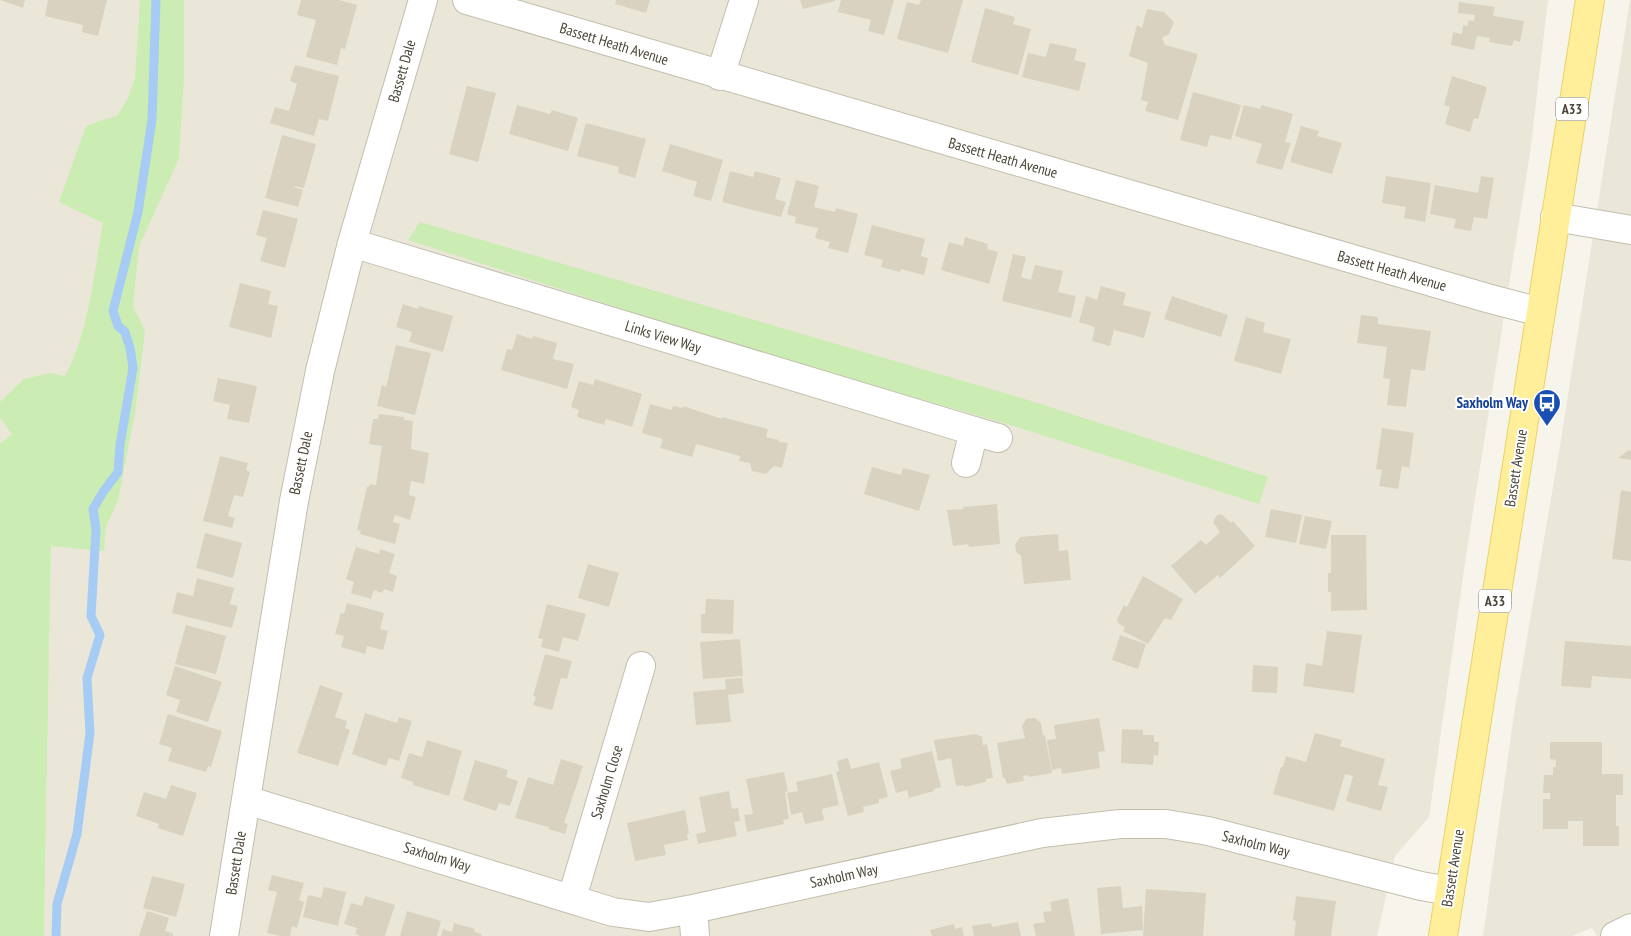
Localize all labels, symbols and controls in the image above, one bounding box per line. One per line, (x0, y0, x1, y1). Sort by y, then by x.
street label: Bassett Heath Avenue (558, 18, 671, 69)
street label: Bassett Dale (384, 37, 420, 104)
road number: A33 (1556, 98, 1588, 120)
street label: Bassett Heath Avenue (946, 133, 1060, 182)
street label: Bassett Heath Avenue (1335, 246, 1449, 295)
street label: Links View Way (623, 316, 704, 357)
bus stop icon: Saxholm Way (1532, 388, 1562, 427)
place label: Saxholm Way (1457, 393, 1529, 412)
street label: Bassett Avenue (1500, 428, 1531, 508)
street label: Bassett Dale (285, 429, 316, 496)
road number: A33 (1479, 590, 1511, 612)
street label: Saxholm Close (586, 743, 627, 821)
street label: Saxholm Way (1220, 826, 1292, 861)
street label: Bassett Avenue (1437, 828, 1468, 908)
street label: Bassett Dale (221, 830, 250, 896)
street label: Saxholm Way (401, 837, 473, 876)
street label: Saxholm Way (808, 859, 880, 892)

